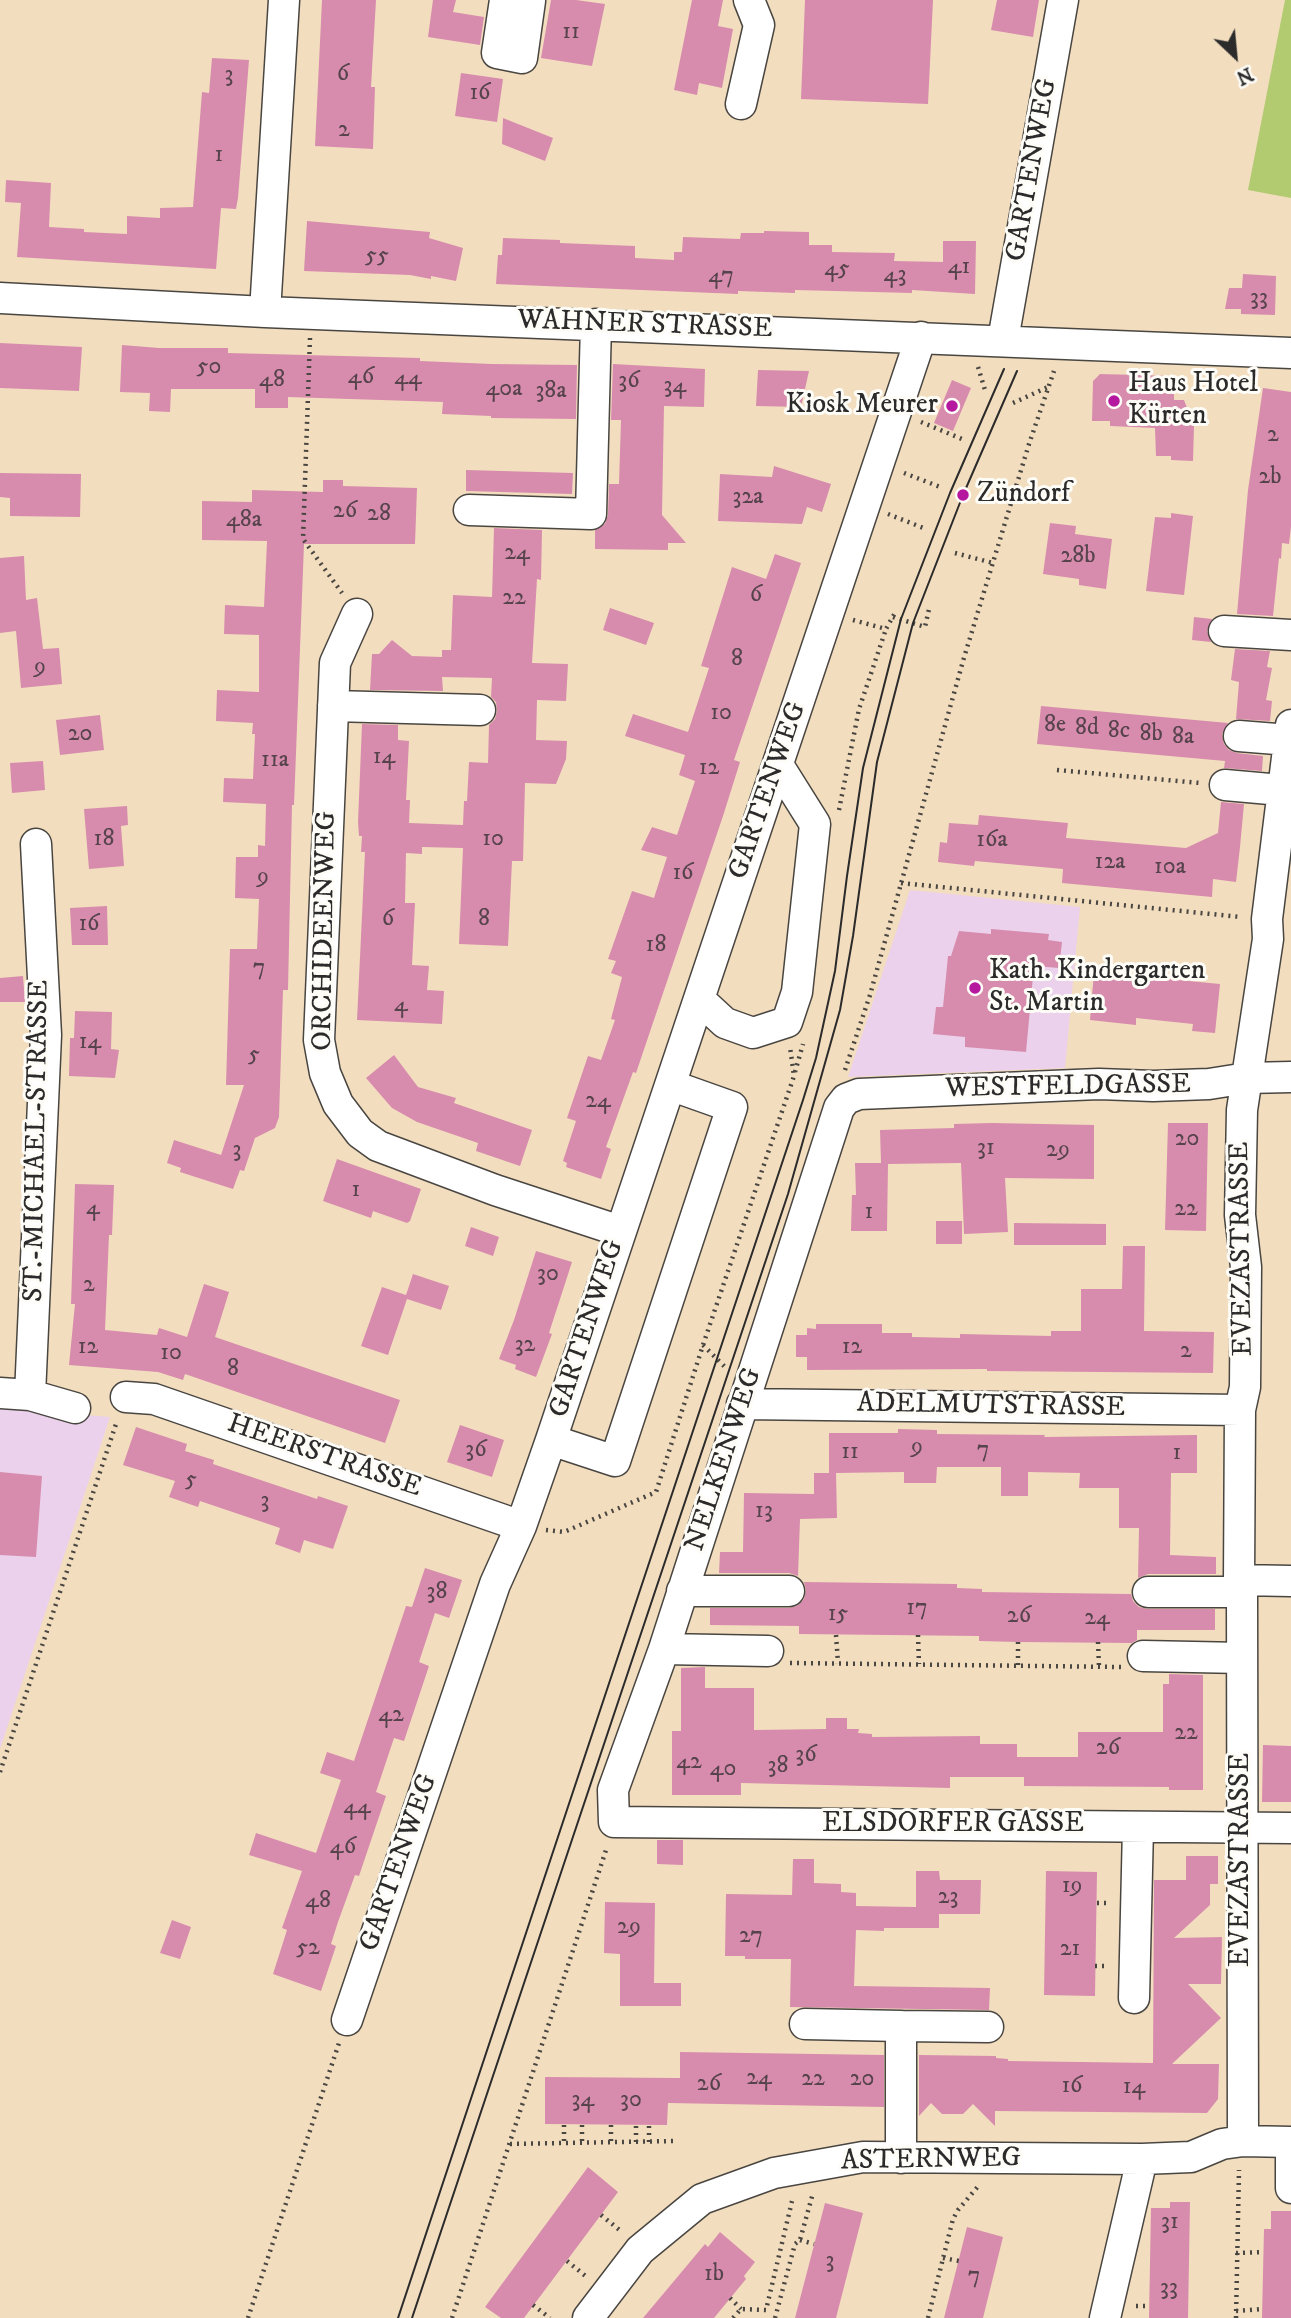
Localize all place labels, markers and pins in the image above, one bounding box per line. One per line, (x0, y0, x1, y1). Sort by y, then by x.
place label: Haus Hotel Kürten (1128, 368, 1258, 434)
place label: Kiosk Meurer (786, 389, 938, 423)
marker: Haus Hotel Kürten (1106, 393, 1122, 409)
marker: Kiosk Meurer (944, 398, 960, 414)
place label: Zündorf (977, 478, 1070, 512)
marker: Zündorf (955, 487, 971, 503)
place label: Kath. Kindergarten St. Martin (989, 955, 1205, 1021)
marker: Kath. Kindergarten St. Martin (967, 980, 983, 996)

